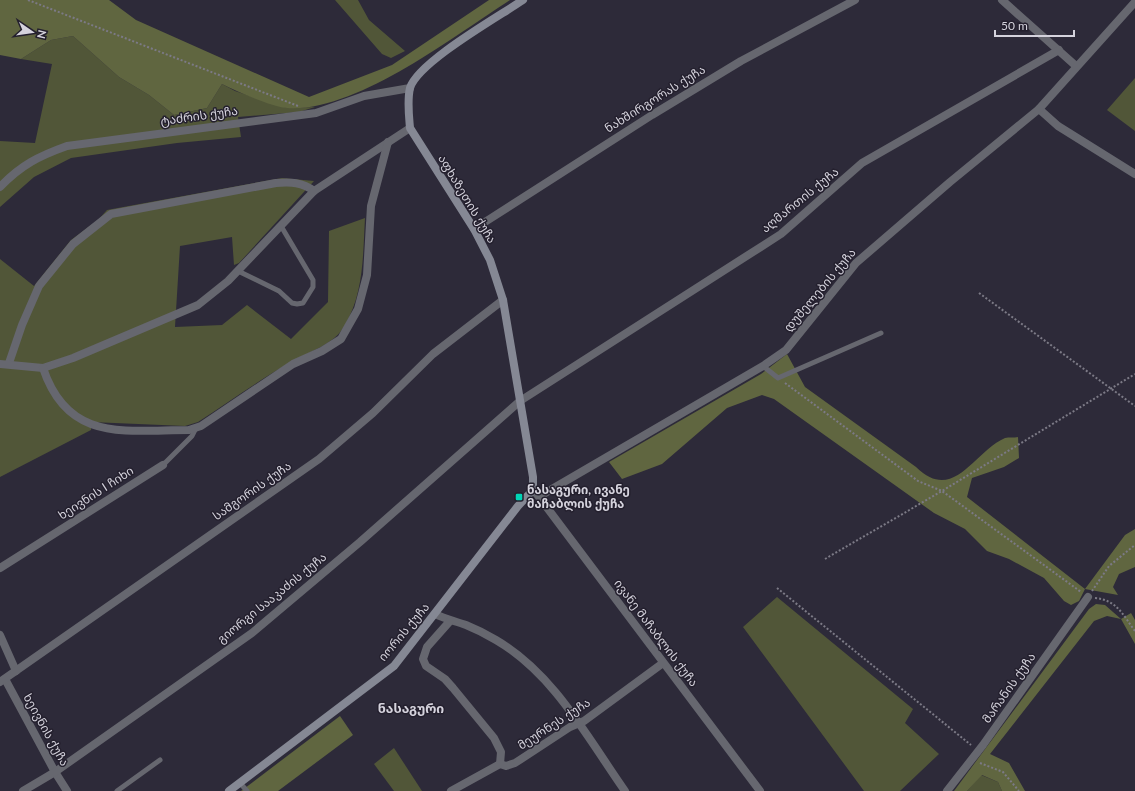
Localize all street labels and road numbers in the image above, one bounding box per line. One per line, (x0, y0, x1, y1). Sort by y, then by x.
street label: ნახშირგორას ქუჩა (602, 62, 708, 136)
street label: ტაძრის ქუჩა (159, 103, 239, 128)
street label: აფხაზეთის ქუჩა (435, 152, 500, 246)
street label: აღმართის ქუჩა (758, 164, 842, 236)
street label: დუშელების ქუჩა (780, 245, 860, 335)
street label: სამგორის ქუჩა (210, 458, 294, 523)
street label: ხეივნის I ჩიხი (55, 463, 136, 523)
street label: გიორგი სააკაძის ქუჩა (214, 549, 329, 646)
street label: ივანე მაჩაბლის ქუჩა (610, 576, 702, 690)
street label: იორის ქუჩა (375, 600, 432, 664)
street label: მარანის ქუჩა (979, 650, 1038, 726)
street label: ხეივნის ქუჩა (20, 691, 72, 768)
street label: მეურნეს ქუჩა (515, 695, 593, 753)

